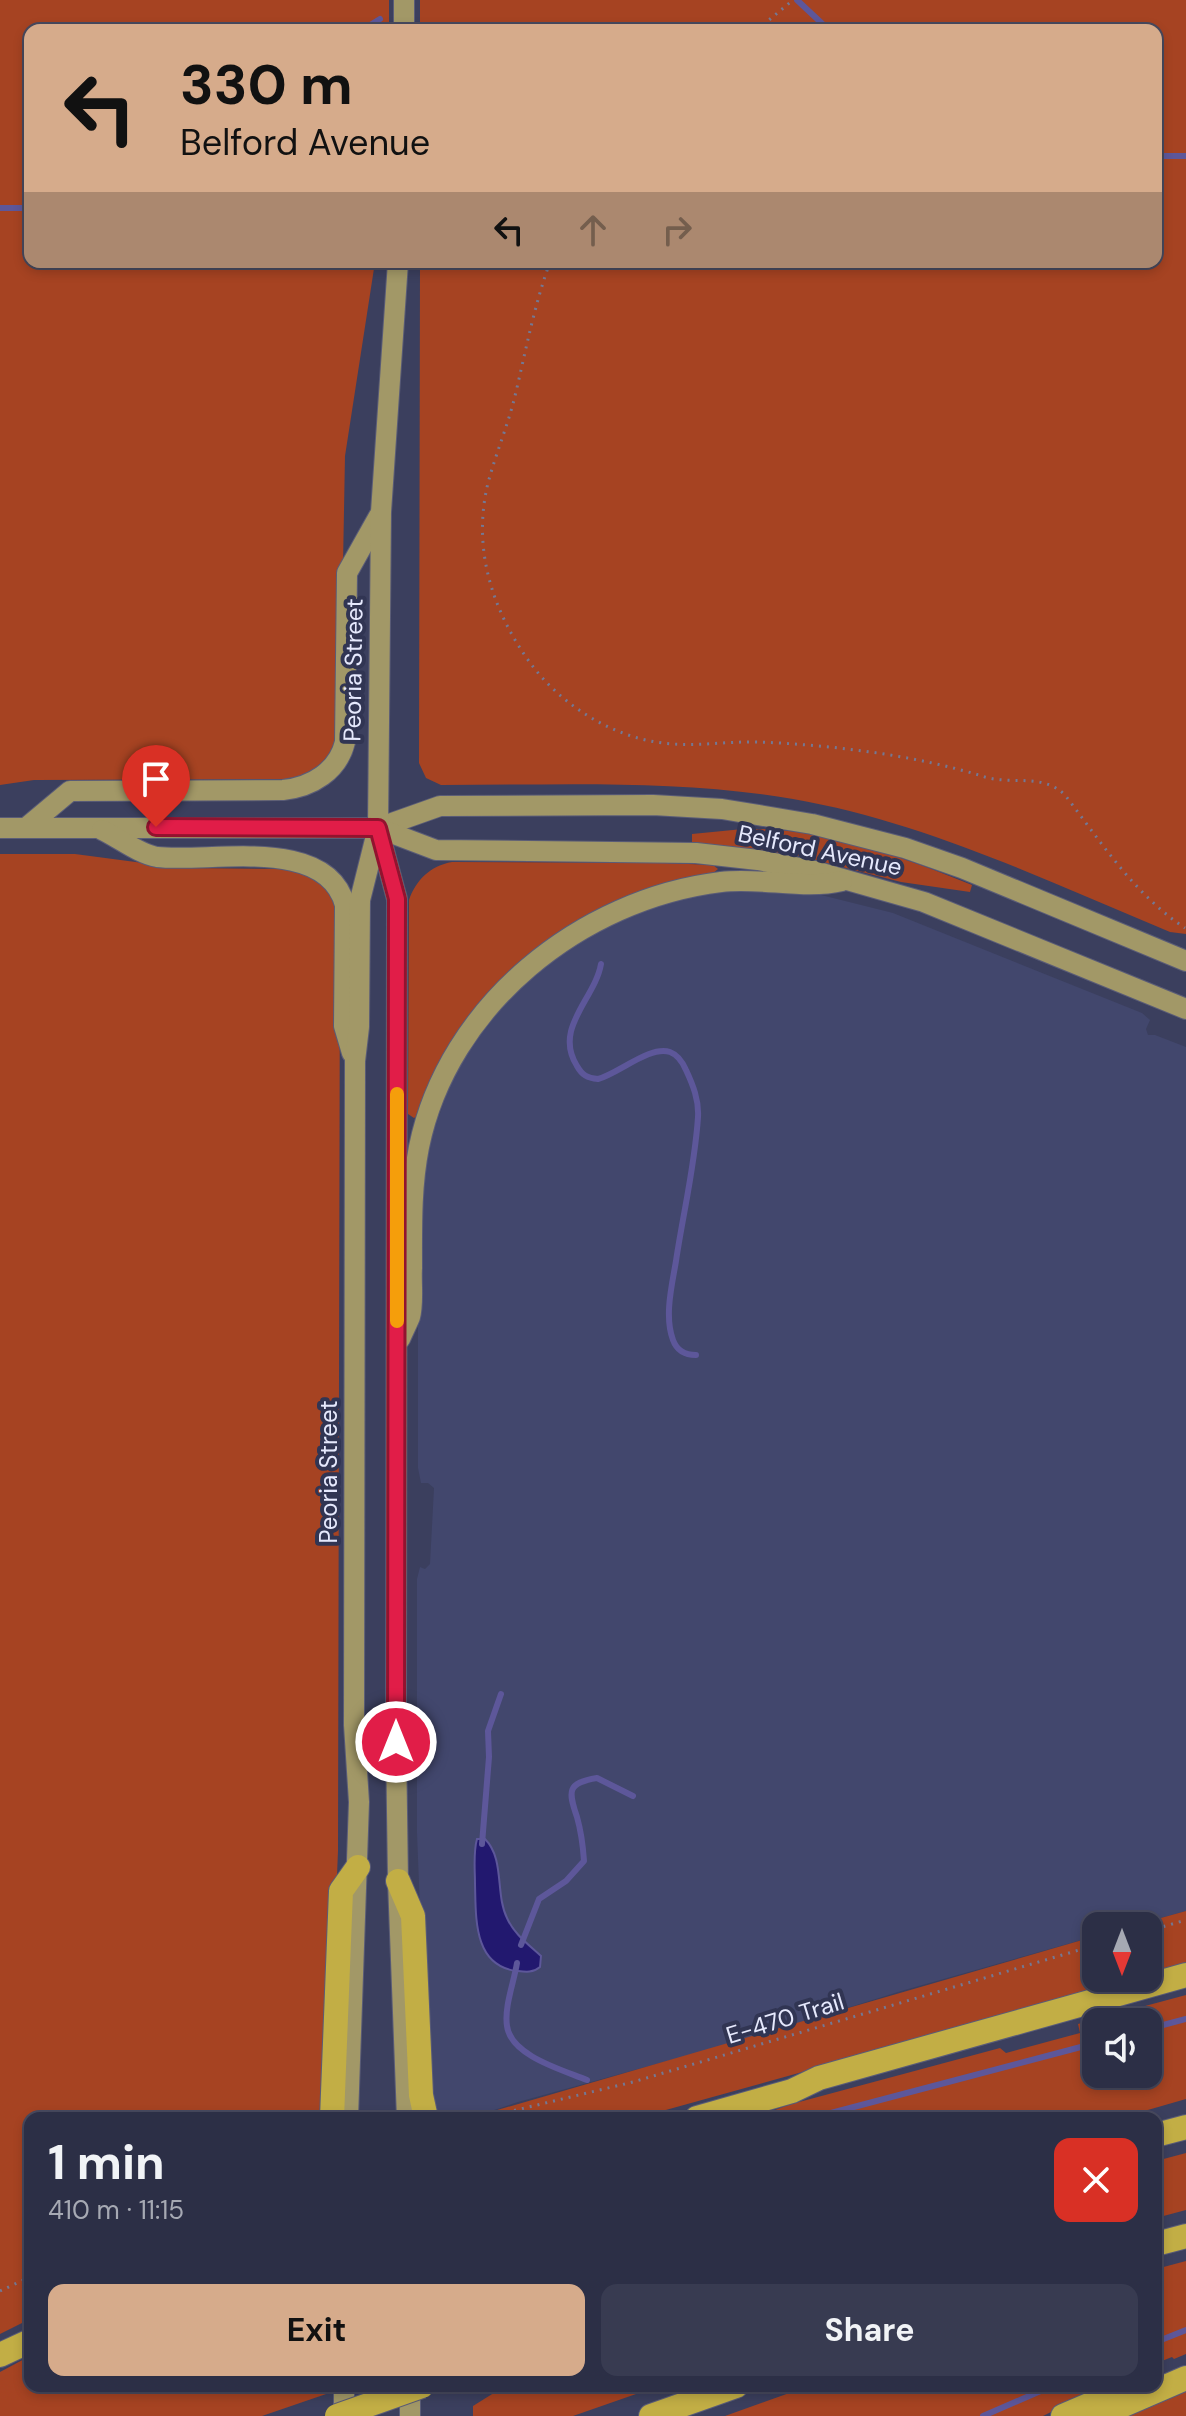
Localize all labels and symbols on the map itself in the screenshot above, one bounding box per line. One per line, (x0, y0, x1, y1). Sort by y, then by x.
street label: Peoria Street (336, 598, 370, 742)
pin (122, 745, 190, 827)
street label: Belford Avenue (735, 818, 905, 882)
street label: Peoria Street (313, 1400, 344, 1544)
position arrow (354, 1700, 438, 1784)
north arrow (1082, 1912, 1162, 1992)
street label: E-470 Trail (722, 1985, 848, 2051)

